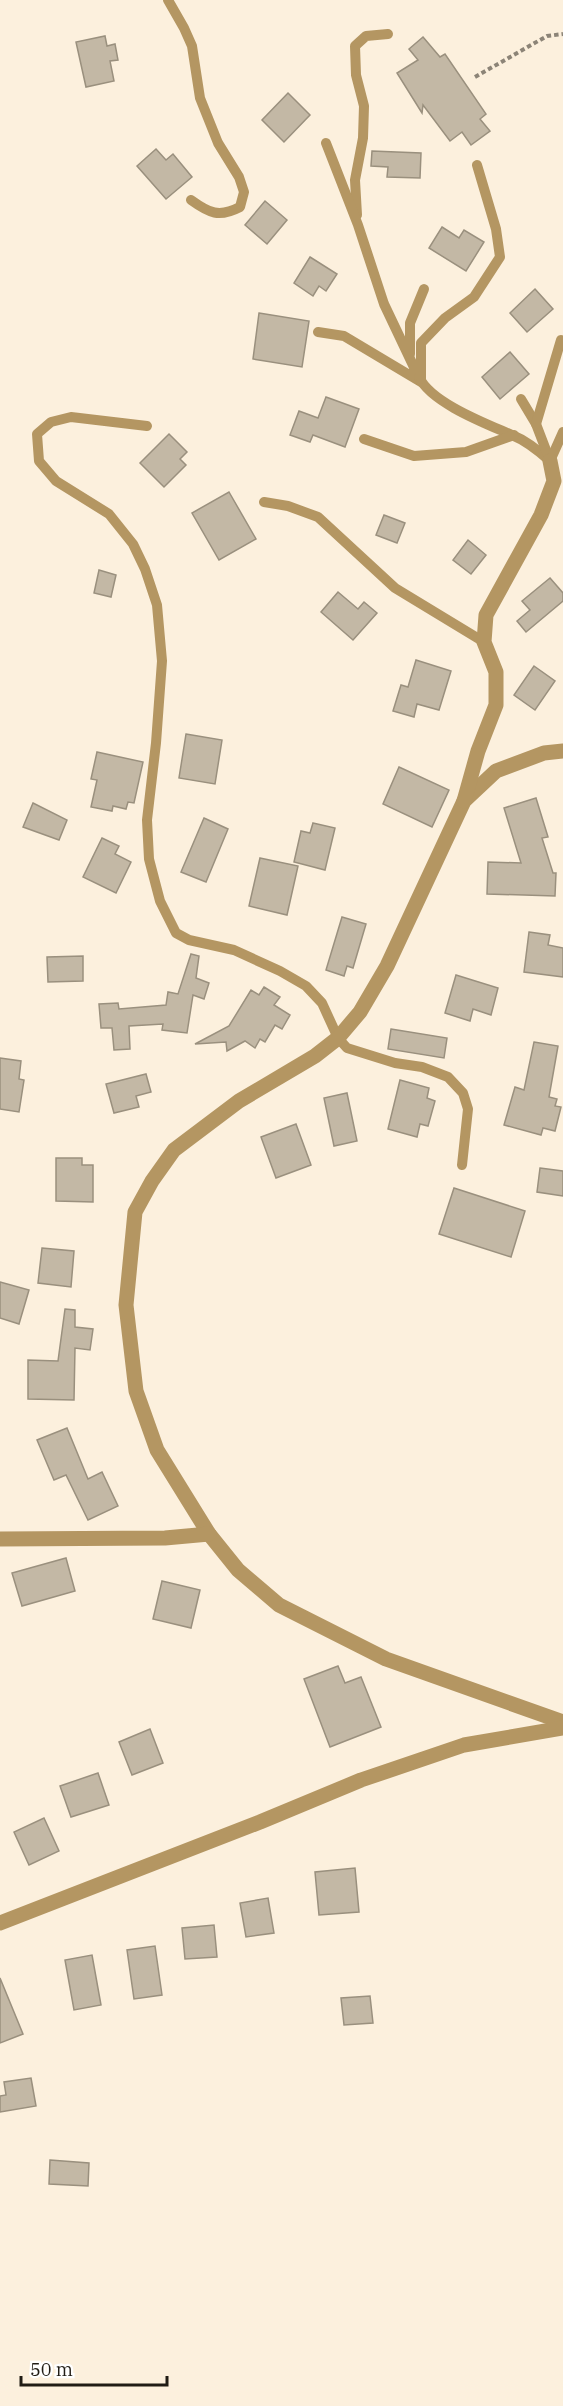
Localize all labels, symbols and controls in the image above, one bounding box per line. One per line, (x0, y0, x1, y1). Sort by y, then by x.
scale bar (21, 2349, 166, 2387)
text: 50 m (30, 2358, 73, 2381)

